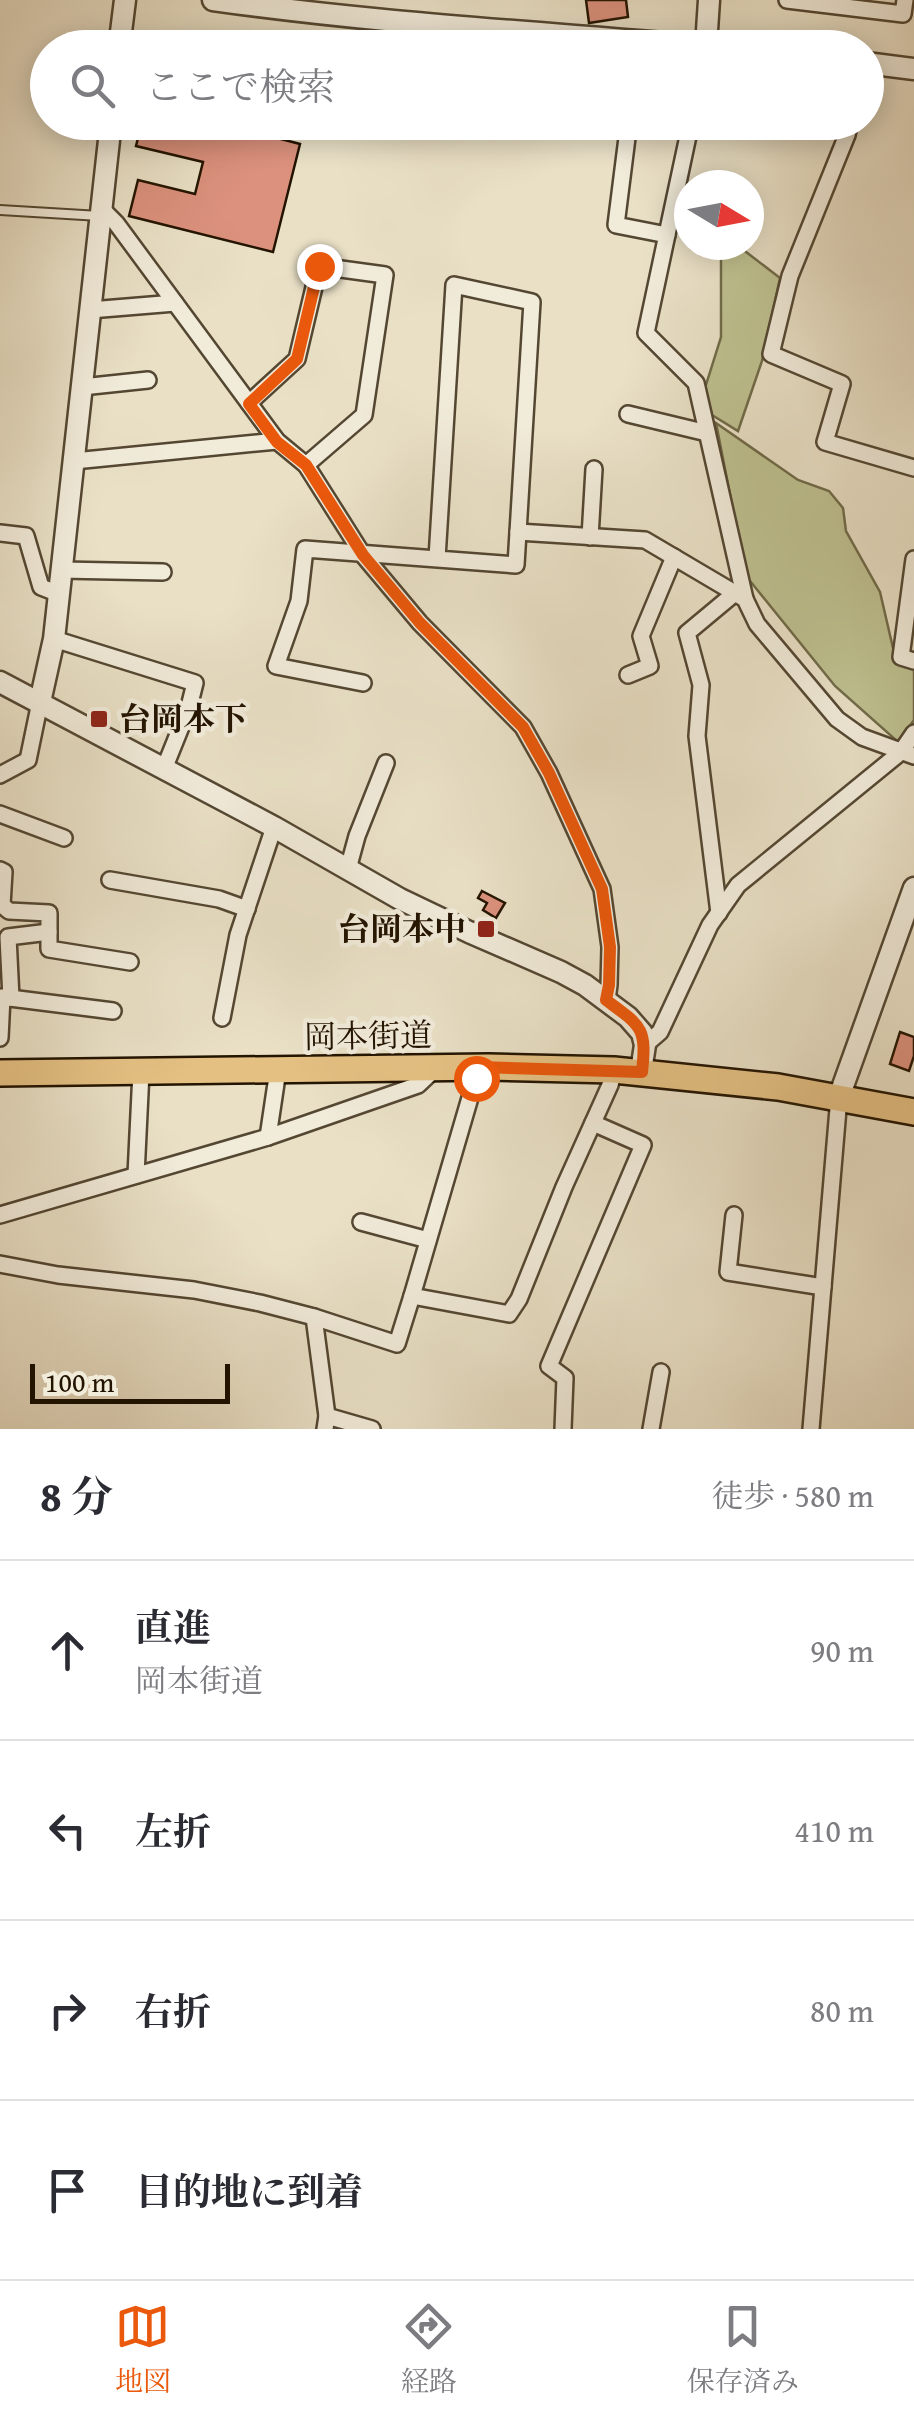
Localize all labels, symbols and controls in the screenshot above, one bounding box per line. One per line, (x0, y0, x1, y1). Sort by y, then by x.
search box (30, 30, 884, 140)
icon: search (65, 58, 120, 113)
text: ここで検索 (145, 58, 335, 114)
north arrow (674, 170, 764, 260)
route end (297, 244, 343, 290)
place label: 台岡本下 (119, 695, 247, 742)
marker: 台岡本下 (88, 708, 110, 730)
place label: 台岡本中 (338, 905, 466, 952)
marker: 台岡本中 (475, 918, 497, 940)
street label: 岡本街道 (304, 1011, 432, 1060)
route start (454, 1056, 500, 1102)
scale bar (30, 1359, 230, 1404)
text: 100 m (45, 1361, 114, 1402)
text: 8 分 (40, 1465, 113, 1526)
text: 徒歩 · 580 m (711, 1472, 874, 1519)
text: 直進 (135, 1599, 211, 1655)
icon: ahead (40, 1623, 95, 1678)
text: 90 m (810, 1627, 874, 1674)
text: 岡本街道 (135, 1657, 263, 1704)
icon: left (40, 1803, 95, 1858)
text: 左折 (135, 1803, 211, 1859)
text: 410 m (795, 1807, 874, 1854)
icon: right (40, 1983, 95, 2038)
text: 右折 (135, 1983, 211, 2039)
text: 80 m (810, 1987, 874, 2034)
icon: arrive (40, 2163, 95, 2218)
text: 目的地に到着 (135, 2163, 363, 2219)
tab: 地図 (115, 2299, 171, 2401)
tab: 経路 (401, 2299, 457, 2401)
tab: 保存済み (687, 2299, 799, 2401)

